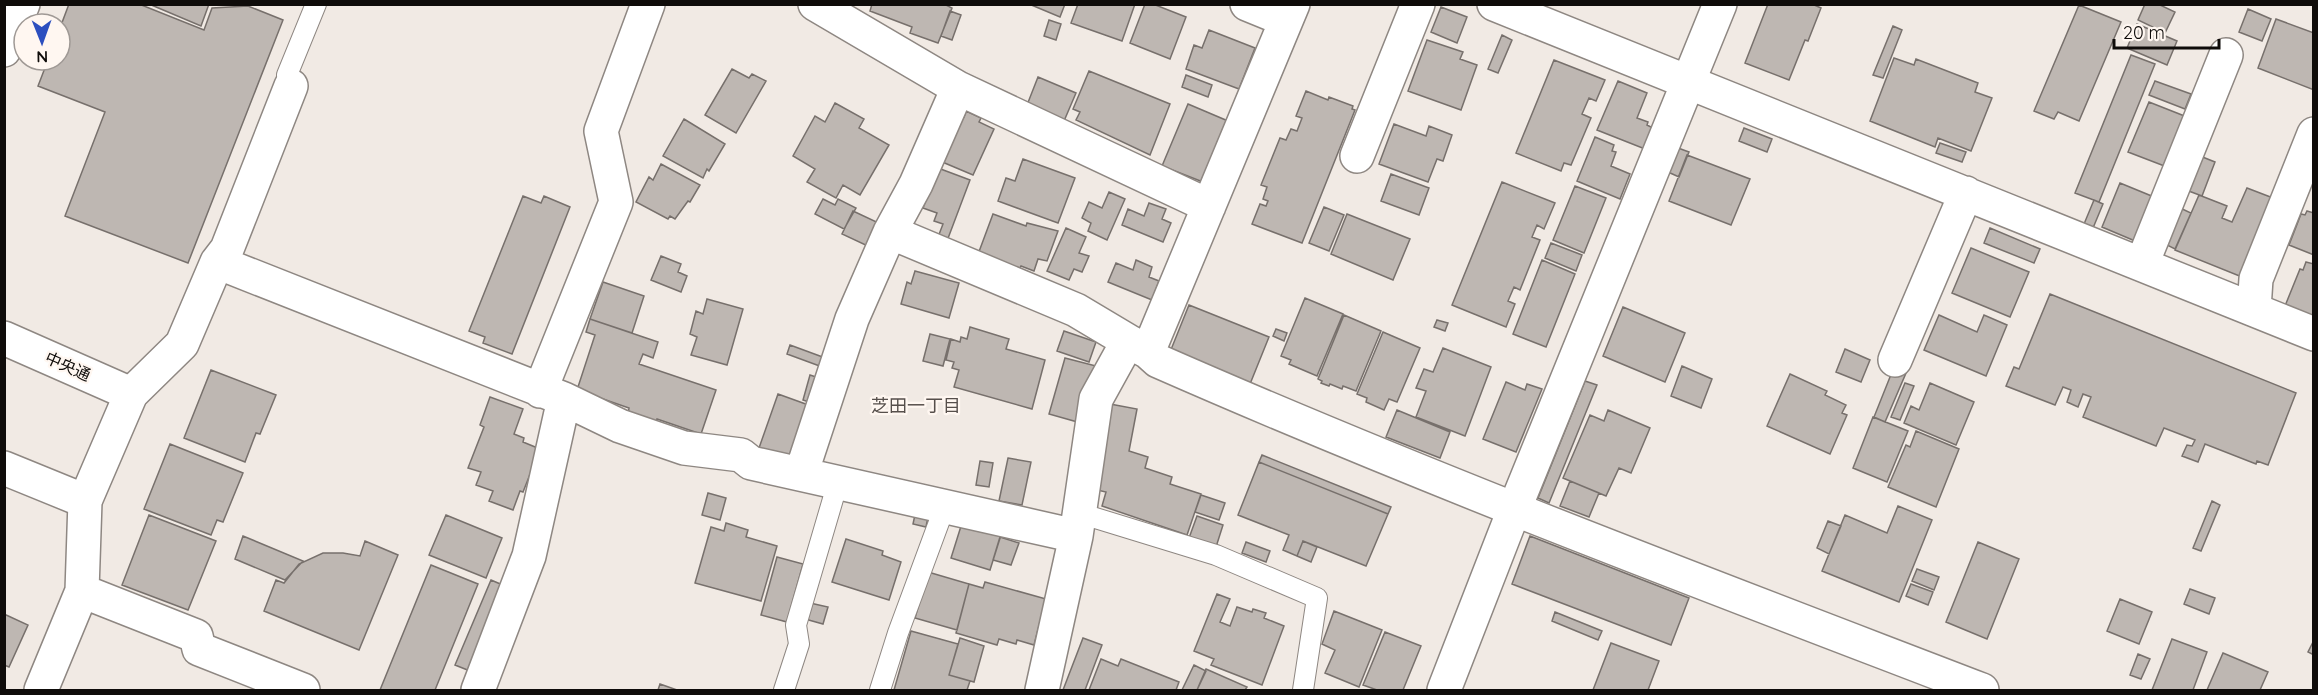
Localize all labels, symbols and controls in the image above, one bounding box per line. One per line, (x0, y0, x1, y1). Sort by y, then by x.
north arrow (12, 12, 72, 72)
scale bar (2114, 12, 2219, 50)
text: 20 m (2123, 21, 2165, 44)
text: N (36, 47, 48, 67)
street label: 中央通 (42, 347, 94, 385)
district label: 芝田一丁目 (871, 394, 961, 417)

